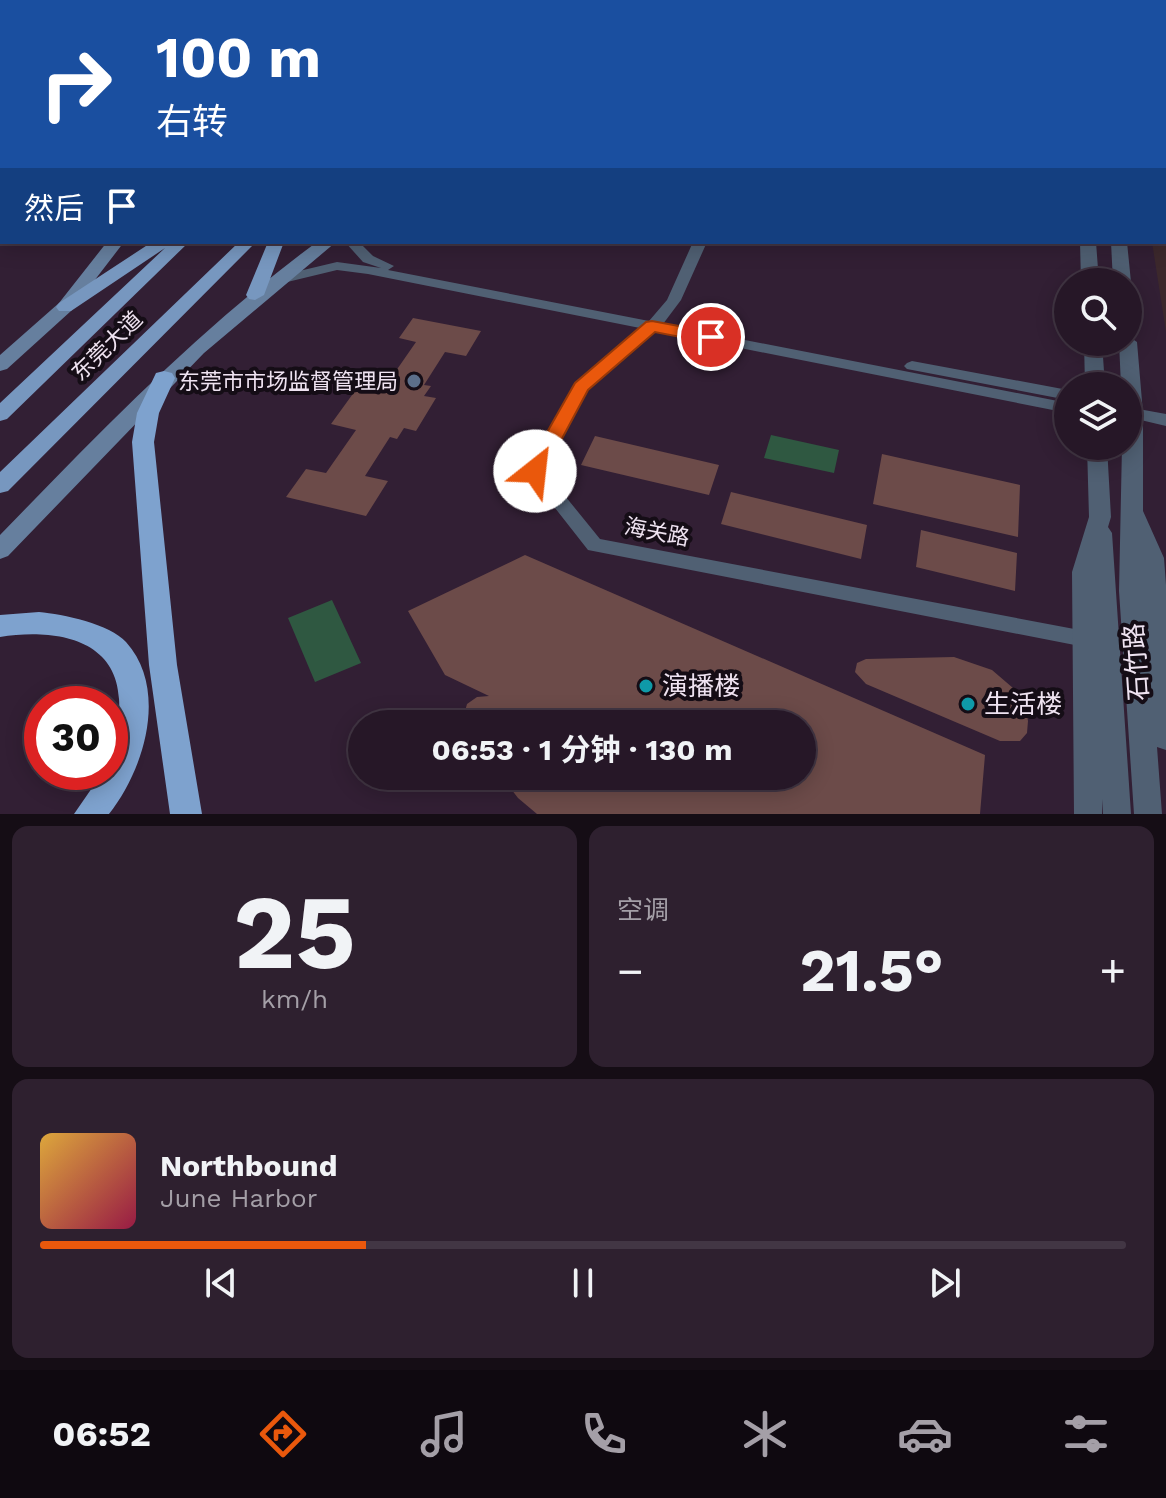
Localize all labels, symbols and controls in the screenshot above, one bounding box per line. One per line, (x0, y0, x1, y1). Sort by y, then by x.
text: 100 m (156, 25, 321, 91)
icon: right (24, 32, 128, 136)
text: 右转 (156, 101, 228, 143)
icon: arrive (100, 184, 144, 228)
text: 然后 (24, 191, 84, 226)
map controls (1054, 268, 1142, 460)
button: search (1054, 268, 1142, 356)
pin (677, 303, 745, 371)
street label: 东莞大道 (67, 306, 147, 386)
icon: arrive (689, 315, 733, 359)
place label: 东莞市市场监督管理局 (178, 369, 398, 394)
marker: 东莞市市场监督管理局 (405, 372, 423, 390)
button: layers (1054, 372, 1142, 460)
position arrow (493, 429, 577, 513)
street label: 海关路 (622, 513, 692, 551)
street label: 石竹路 (1118, 622, 1154, 702)
place label: 演播楼 (662, 671, 740, 701)
marker: 演播楼 (637, 677, 655, 695)
speed limit sign: 30 (24, 686, 128, 790)
place label: 生活楼 (984, 689, 1062, 719)
marker: 生活楼 (959, 695, 977, 713)
text: 06:53 · 1 分钟 · 130 m (432, 732, 732, 767)
text: 25 (233, 871, 356, 993)
text: 空调 (617, 895, 669, 925)
text: 21.5° (800, 935, 943, 1006)
text: − (617, 945, 644, 997)
text: + (1099, 945, 1126, 997)
text: km/h (261, 984, 328, 1014)
text: Northbound (160, 1148, 337, 1183)
text: June Harbor (160, 1183, 317, 1213)
icon: previous (199, 1261, 243, 1305)
icon: pause (561, 1261, 605, 1305)
icon: next (923, 1261, 967, 1305)
icon: directions (255, 1406, 311, 1462)
icon: music (416, 1406, 472, 1462)
icon: phone (576, 1406, 632, 1462)
icon: climate (737, 1406, 793, 1462)
icon: car (897, 1406, 953, 1462)
icon: filters (1058, 1406, 1114, 1462)
text: 06:52 (52, 1413, 151, 1455)

